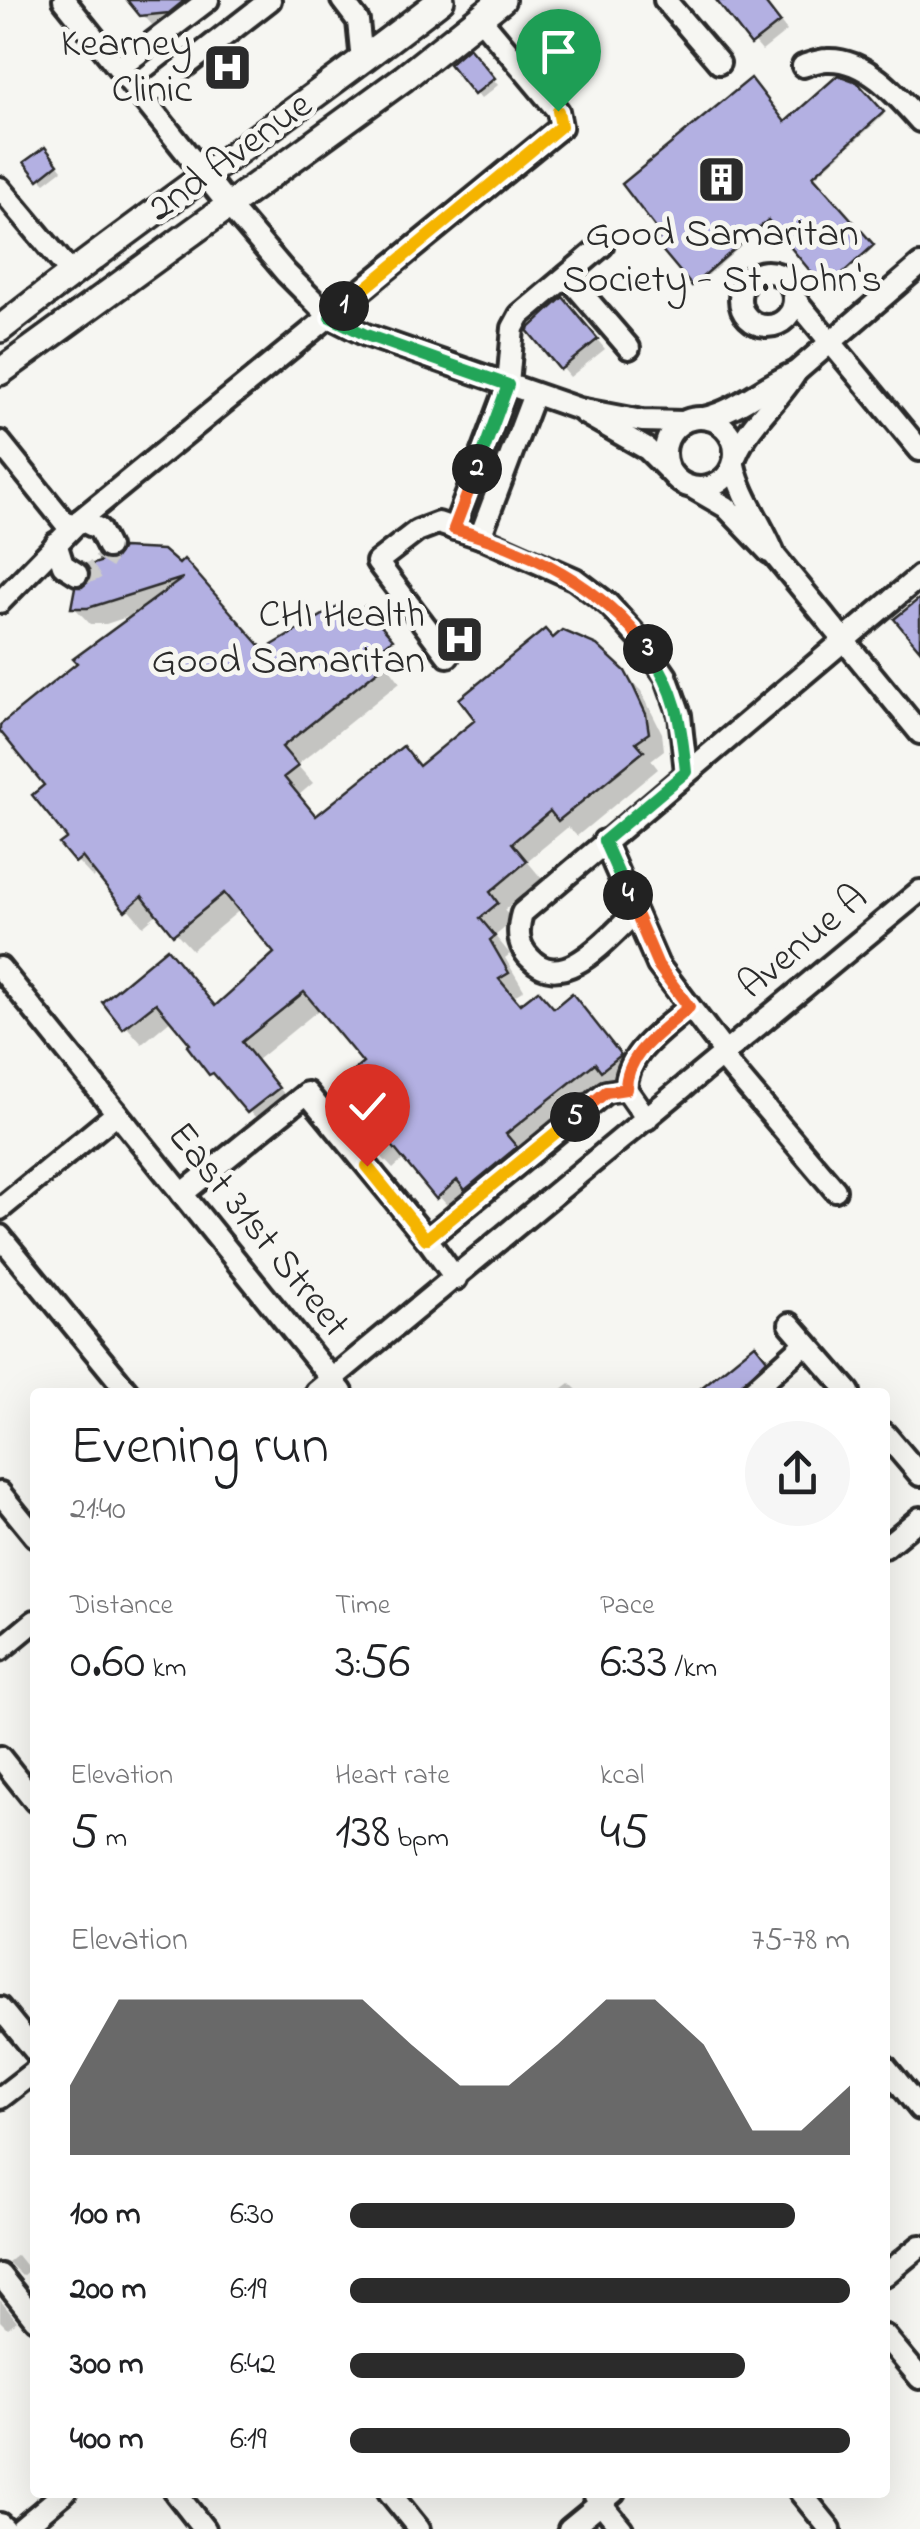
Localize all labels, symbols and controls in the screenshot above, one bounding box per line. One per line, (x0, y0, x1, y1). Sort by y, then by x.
pin (516, 9, 601, 112)
place label: Kearney Clinic (61, 16, 192, 121)
icon: arrive (531, 24, 586, 79)
hospital icon: Kearney Clinic (201, 42, 253, 94)
street label: 2nd Avenue (136, 78, 326, 238)
building icon: Good Samaritan Society - St. John's (696, 154, 748, 206)
place label: Good Samaritan Society - St. John's (562, 206, 882, 311)
pin: 1 (319, 281, 369, 331)
text: 1 (340, 285, 348, 326)
pin: 2 (452, 444, 502, 494)
text: 2 (470, 448, 484, 489)
place label: CHI Health Good Samaritan (152, 587, 425, 692)
hospital icon: CHI Health Good Samaritan (434, 613, 486, 665)
pin: 3 (623, 624, 673, 674)
text: 3 (642, 628, 654, 669)
pin: 4 (603, 870, 653, 920)
street label: Avenue A (726, 871, 882, 1015)
text: 4 (622, 874, 634, 915)
pin (325, 1064, 410, 1167)
icon: check (340, 1079, 395, 1134)
pin: 5 (550, 1092, 600, 1142)
text: 5 (567, 1096, 583, 1137)
street label: East 31st Street (151, 1110, 363, 1352)
text: Evening run (70, 1409, 329, 1489)
button: share (745, 1421, 850, 1526)
text: 21:40 (70, 1487, 126, 1534)
text: Distance (70, 1586, 173, 1627)
text: Time (335, 1586, 390, 1627)
text: Pace (600, 1586, 655, 1627)
text: 0.60 (70, 1627, 145, 1700)
text: 3:56 (335, 1627, 411, 1700)
text: 6:33 (600, 1627, 668, 1700)
text: km (145, 1649, 186, 1690)
text: /km (668, 1649, 717, 1690)
text: Elevation (70, 1756, 173, 1797)
text: Heart rate (335, 1756, 450, 1797)
text: kcal (600, 1756, 645, 1797)
text: 5 (70, 1797, 99, 1870)
text: 138 (335, 1797, 390, 1870)
text: 45 (600, 1797, 649, 1870)
text: m (99, 1819, 127, 1860)
text: bpm (390, 1819, 449, 1860)
text: Elevation (70, 1918, 188, 1965)
text: 75–78 m (751, 1918, 850, 1965)
text: 100 m (70, 2192, 141, 2239)
text: 6:30 (230, 2192, 274, 2239)
text: 200 m (70, 2267, 146, 2314)
text: 6:19 (230, 2267, 267, 2314)
text: 300 m (70, 2342, 144, 2389)
text: 6:42 (230, 2342, 276, 2389)
text: 400 m (70, 2417, 144, 2464)
text: 6:19 (230, 2417, 267, 2464)

